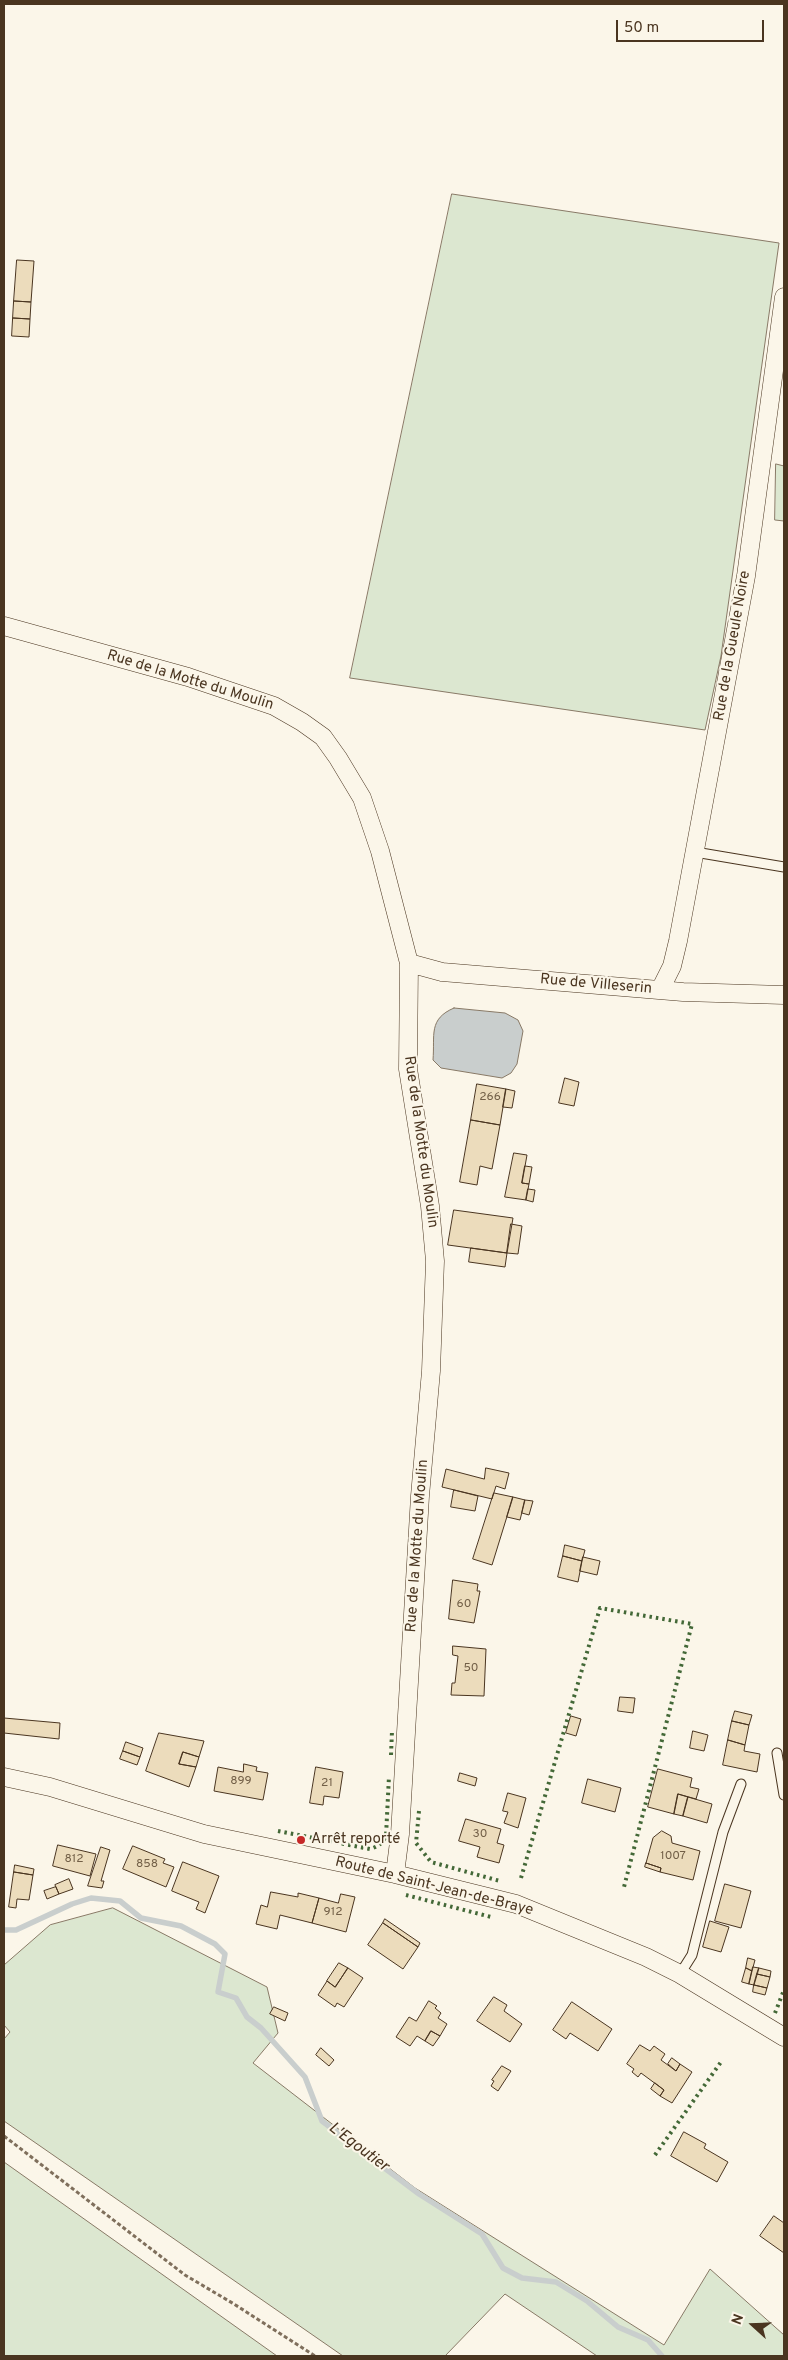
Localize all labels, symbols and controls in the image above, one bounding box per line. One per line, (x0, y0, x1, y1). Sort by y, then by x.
scale bar (618, 10, 766, 42)
text: 50 m (624, 19, 659, 38)
street label: Rue de la Gueule Noire (711, 570, 755, 722)
street label: Rue de la Motte du Moulin (104, 647, 276, 715)
street label: Rue de Villeserin (539, 971, 653, 999)
street label: Rue de la Motte du Moulin (399, 1055, 441, 1229)
house number: 266 (479, 1091, 501, 1105)
street label: Rue de la Motte du Moulin (403, 1459, 433, 1633)
house number: 60 (457, 1598, 471, 1612)
house number: 50 (463, 1662, 479, 1676)
house number: 899 (230, 1775, 252, 1789)
house number: 21 (321, 1777, 333, 1791)
house number: 30 (473, 1828, 487, 1842)
place label: Arrêt reporté (311, 1831, 400, 1849)
marker: Arrêt reporté (295, 1834, 307, 1846)
house number: 1007 (660, 1850, 686, 1864)
house number: 812 (64, 1853, 84, 1867)
street label: Route de Saint-Jean-de-Braye (333, 1854, 535, 1920)
house number: 858 (136, 1858, 158, 1872)
house number: 912 (324, 1906, 342, 1920)
water label: L'Egoutier (324, 2119, 392, 2177)
north arrow (728, 2300, 778, 2350)
text: N (729, 2312, 748, 2327)

